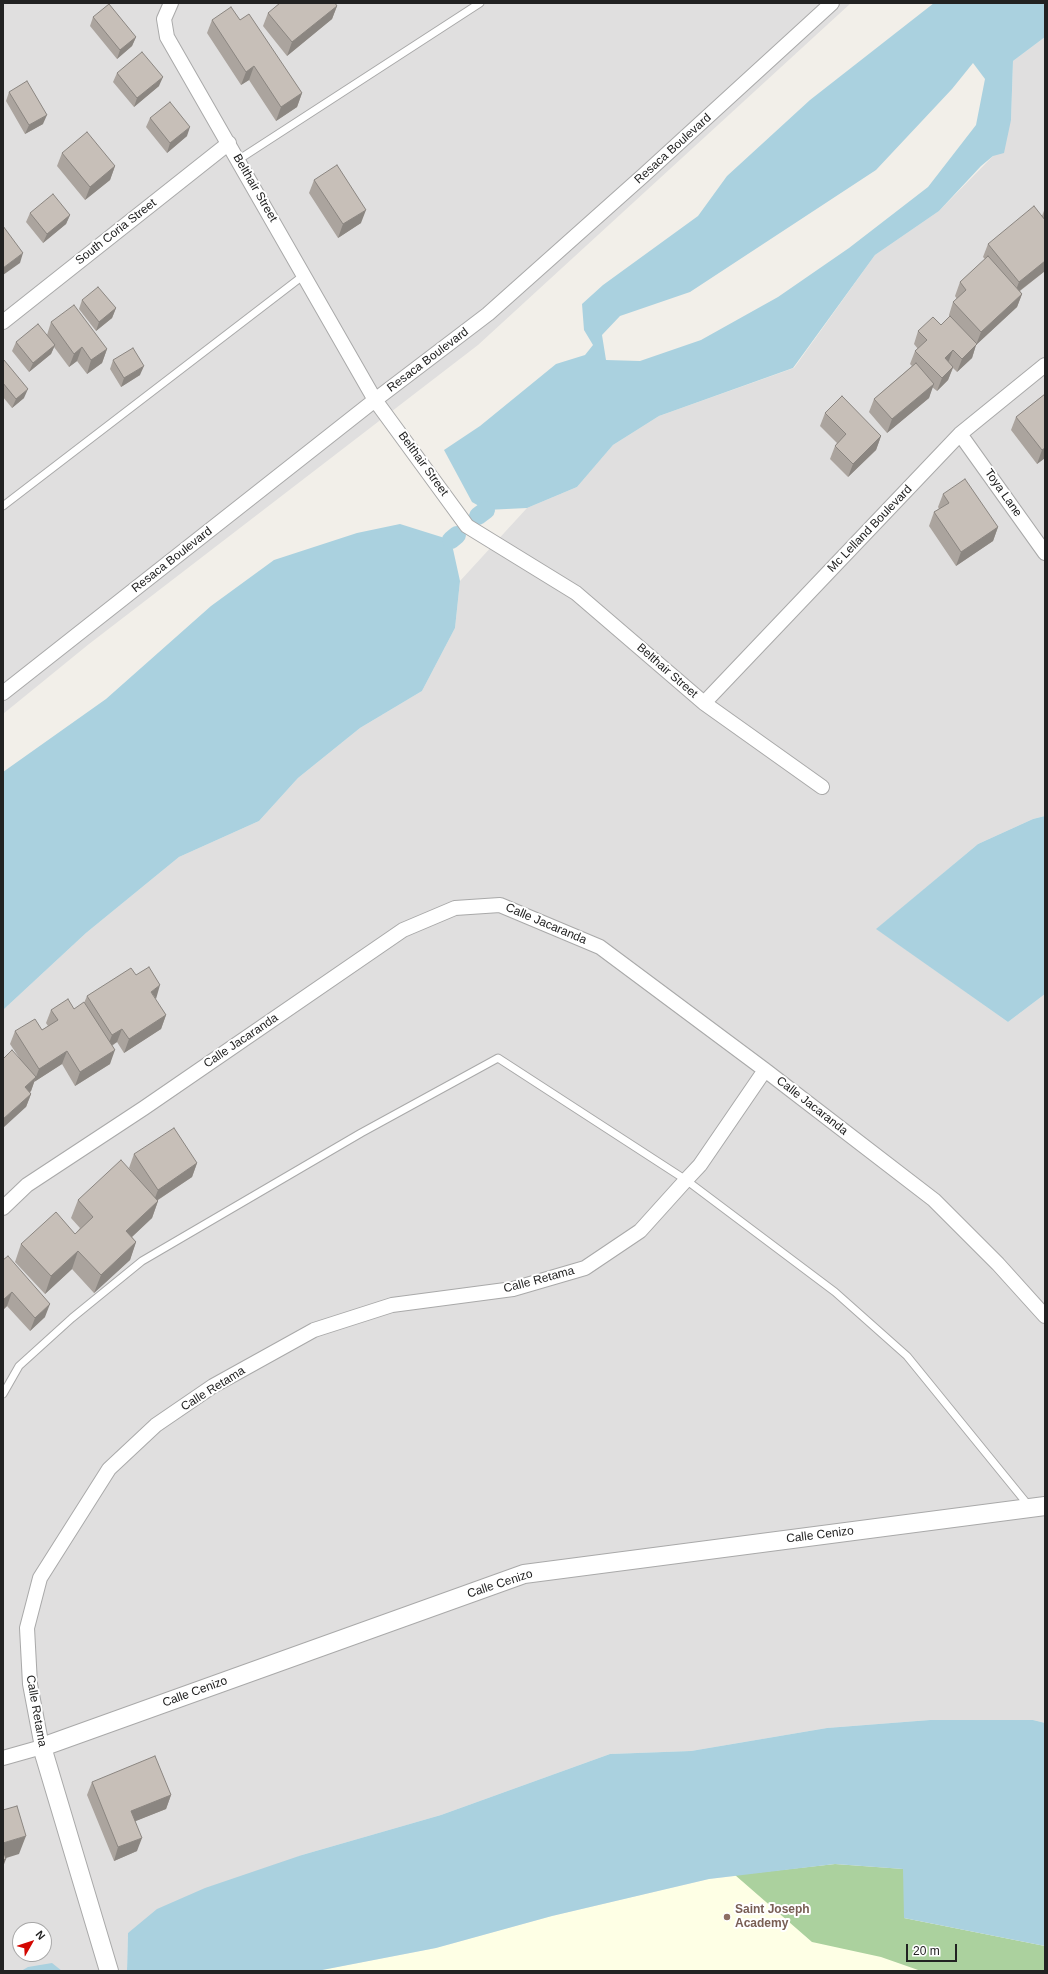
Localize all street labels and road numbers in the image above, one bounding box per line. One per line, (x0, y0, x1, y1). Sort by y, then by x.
street label: Resaca Boulevard (632, 111, 714, 187)
street label: Belthair Street (230, 151, 280, 225)
street label: South Coria Street (73, 196, 159, 268)
street label: Resaca Boulevard (385, 325, 471, 395)
street label: Belthair Street (395, 429, 451, 499)
street label: Toya Lane (981, 466, 1025, 520)
street label: Mc Lelland Boulevard (825, 482, 915, 576)
street label: Resaca Boulevard (129, 524, 215, 596)
street label: Belthair Street (634, 641, 700, 701)
street label: Calle Jacaranda (503, 900, 589, 948)
street label: Calle Jacaranda (201, 1011, 281, 1071)
street label: Calle Jacaranda (773, 1074, 851, 1138)
street label: Calle Retama (502, 1264, 576, 1296)
street label: Calle Retama (178, 1364, 248, 1414)
street label: Calle Cenizo (785, 1524, 855, 1546)
street label: Calle Cenizo (465, 1567, 535, 1601)
street label: Calle Retama (23, 1674, 49, 1748)
street label: Calle Cenizo (161, 1674, 229, 1710)

